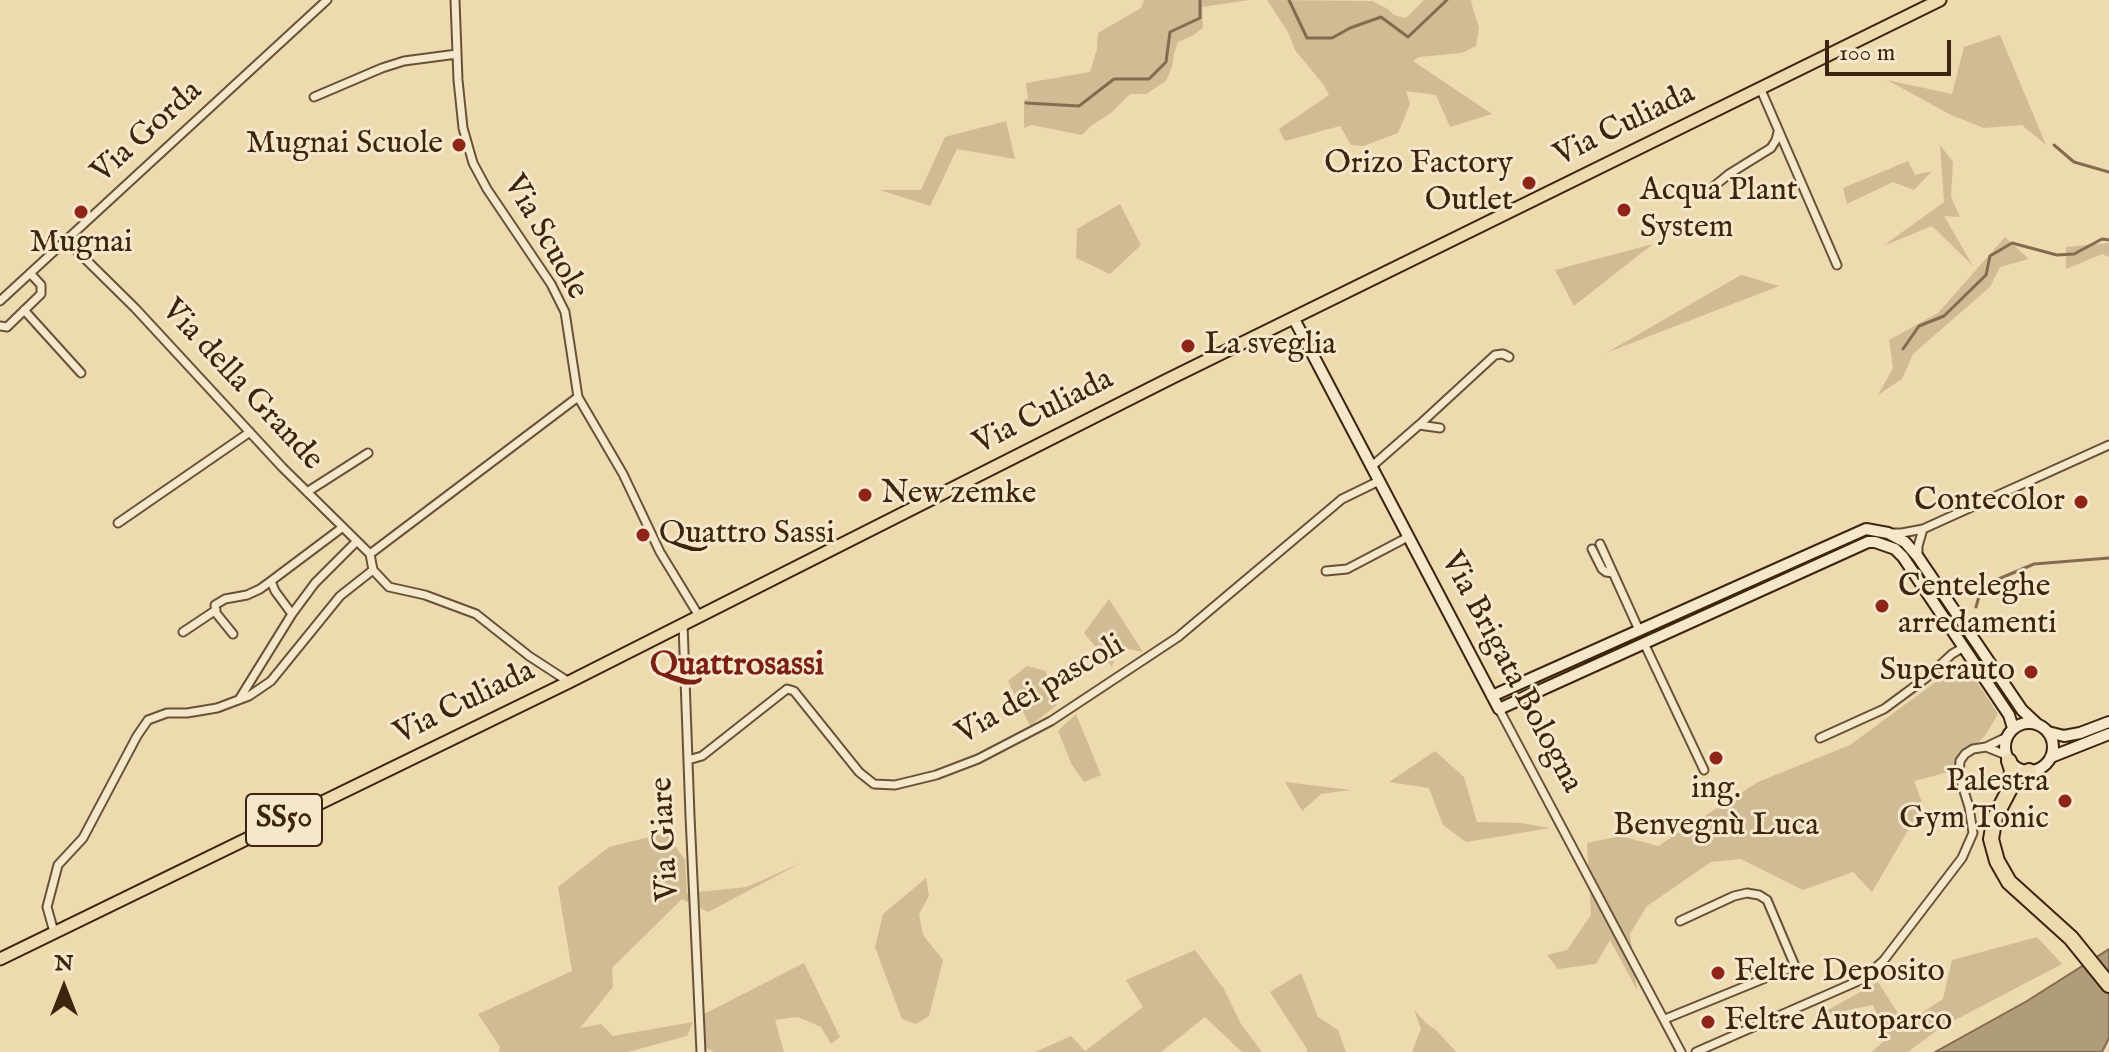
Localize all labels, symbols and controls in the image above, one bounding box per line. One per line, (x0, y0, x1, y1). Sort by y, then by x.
scale bar (1829, 24, 1955, 74)
text: 100 m (1839, 38, 1895, 69)
street label: Via Gorda (85, 73, 211, 193)
street label: Via Culiada (1548, 75, 1702, 177)
place label: Mugnai Scuole (246, 126, 443, 164)
marker: Mugnai Scuole (450, 136, 468, 154)
place label: Orizo Factory Outlet (1324, 146, 1513, 221)
street label: Via Scuole (493, 169, 595, 307)
place label: Acqua Plant System (1640, 173, 1798, 248)
marker: Orizo Factory Outlet (1520, 174, 1538, 192)
marker: Acqua Plant System (1615, 201, 1633, 219)
marker: Mugnai (72, 203, 90, 221)
place label: Mugnai (29, 225, 133, 263)
street label: Via della Grande (152, 292, 330, 480)
place label: La sveglia (1204, 327, 1336, 365)
marker: La sveglia (1179, 337, 1197, 355)
street label: Via Culiada (968, 361, 1120, 465)
place label: New zemke (881, 476, 1036, 514)
place label: Contecolor (1914, 483, 2065, 521)
marker: New zemke (856, 486, 874, 504)
marker: Contecolor (2072, 493, 2090, 511)
place label: Quattro Sassi (659, 516, 835, 554)
marker: Quattro Sassi (634, 526, 652, 544)
street label: Via Brigata Bologna (1430, 546, 1590, 800)
place label: Centeleghe arredamenti (1898, 569, 2057, 644)
marker: Centeleghe arredamenti (1873, 597, 1891, 615)
street label: Via dei pascoli (950, 627, 1132, 755)
district label: Quattrosassi (650, 647, 824, 687)
street label: Via Culiada (388, 653, 542, 755)
place label: Superauto (1880, 653, 2015, 691)
marker: Superauto (2022, 663, 2040, 681)
marker: ing. Benvegnù Luca (1707, 749, 1725, 767)
place label: Palestra Gym Tonic (1899, 764, 2049, 839)
place label: ing. Benvegnù Luca (1613, 771, 1819, 846)
street label: Via Giare (645, 776, 689, 902)
marker: Palestra Gym Tonic (2056, 792, 2074, 810)
road number: SS50 (246, 794, 322, 846)
north arrow (24, 948, 104, 1028)
text: N (54, 950, 74, 978)
place label: Feltre Deposito (1734, 954, 1945, 992)
marker: Feltre Deposito (1709, 964, 1727, 982)
place label: Feltre Autoparco (1724, 1003, 1952, 1041)
marker: Feltre Autoparco (1699, 1013, 1717, 1031)

